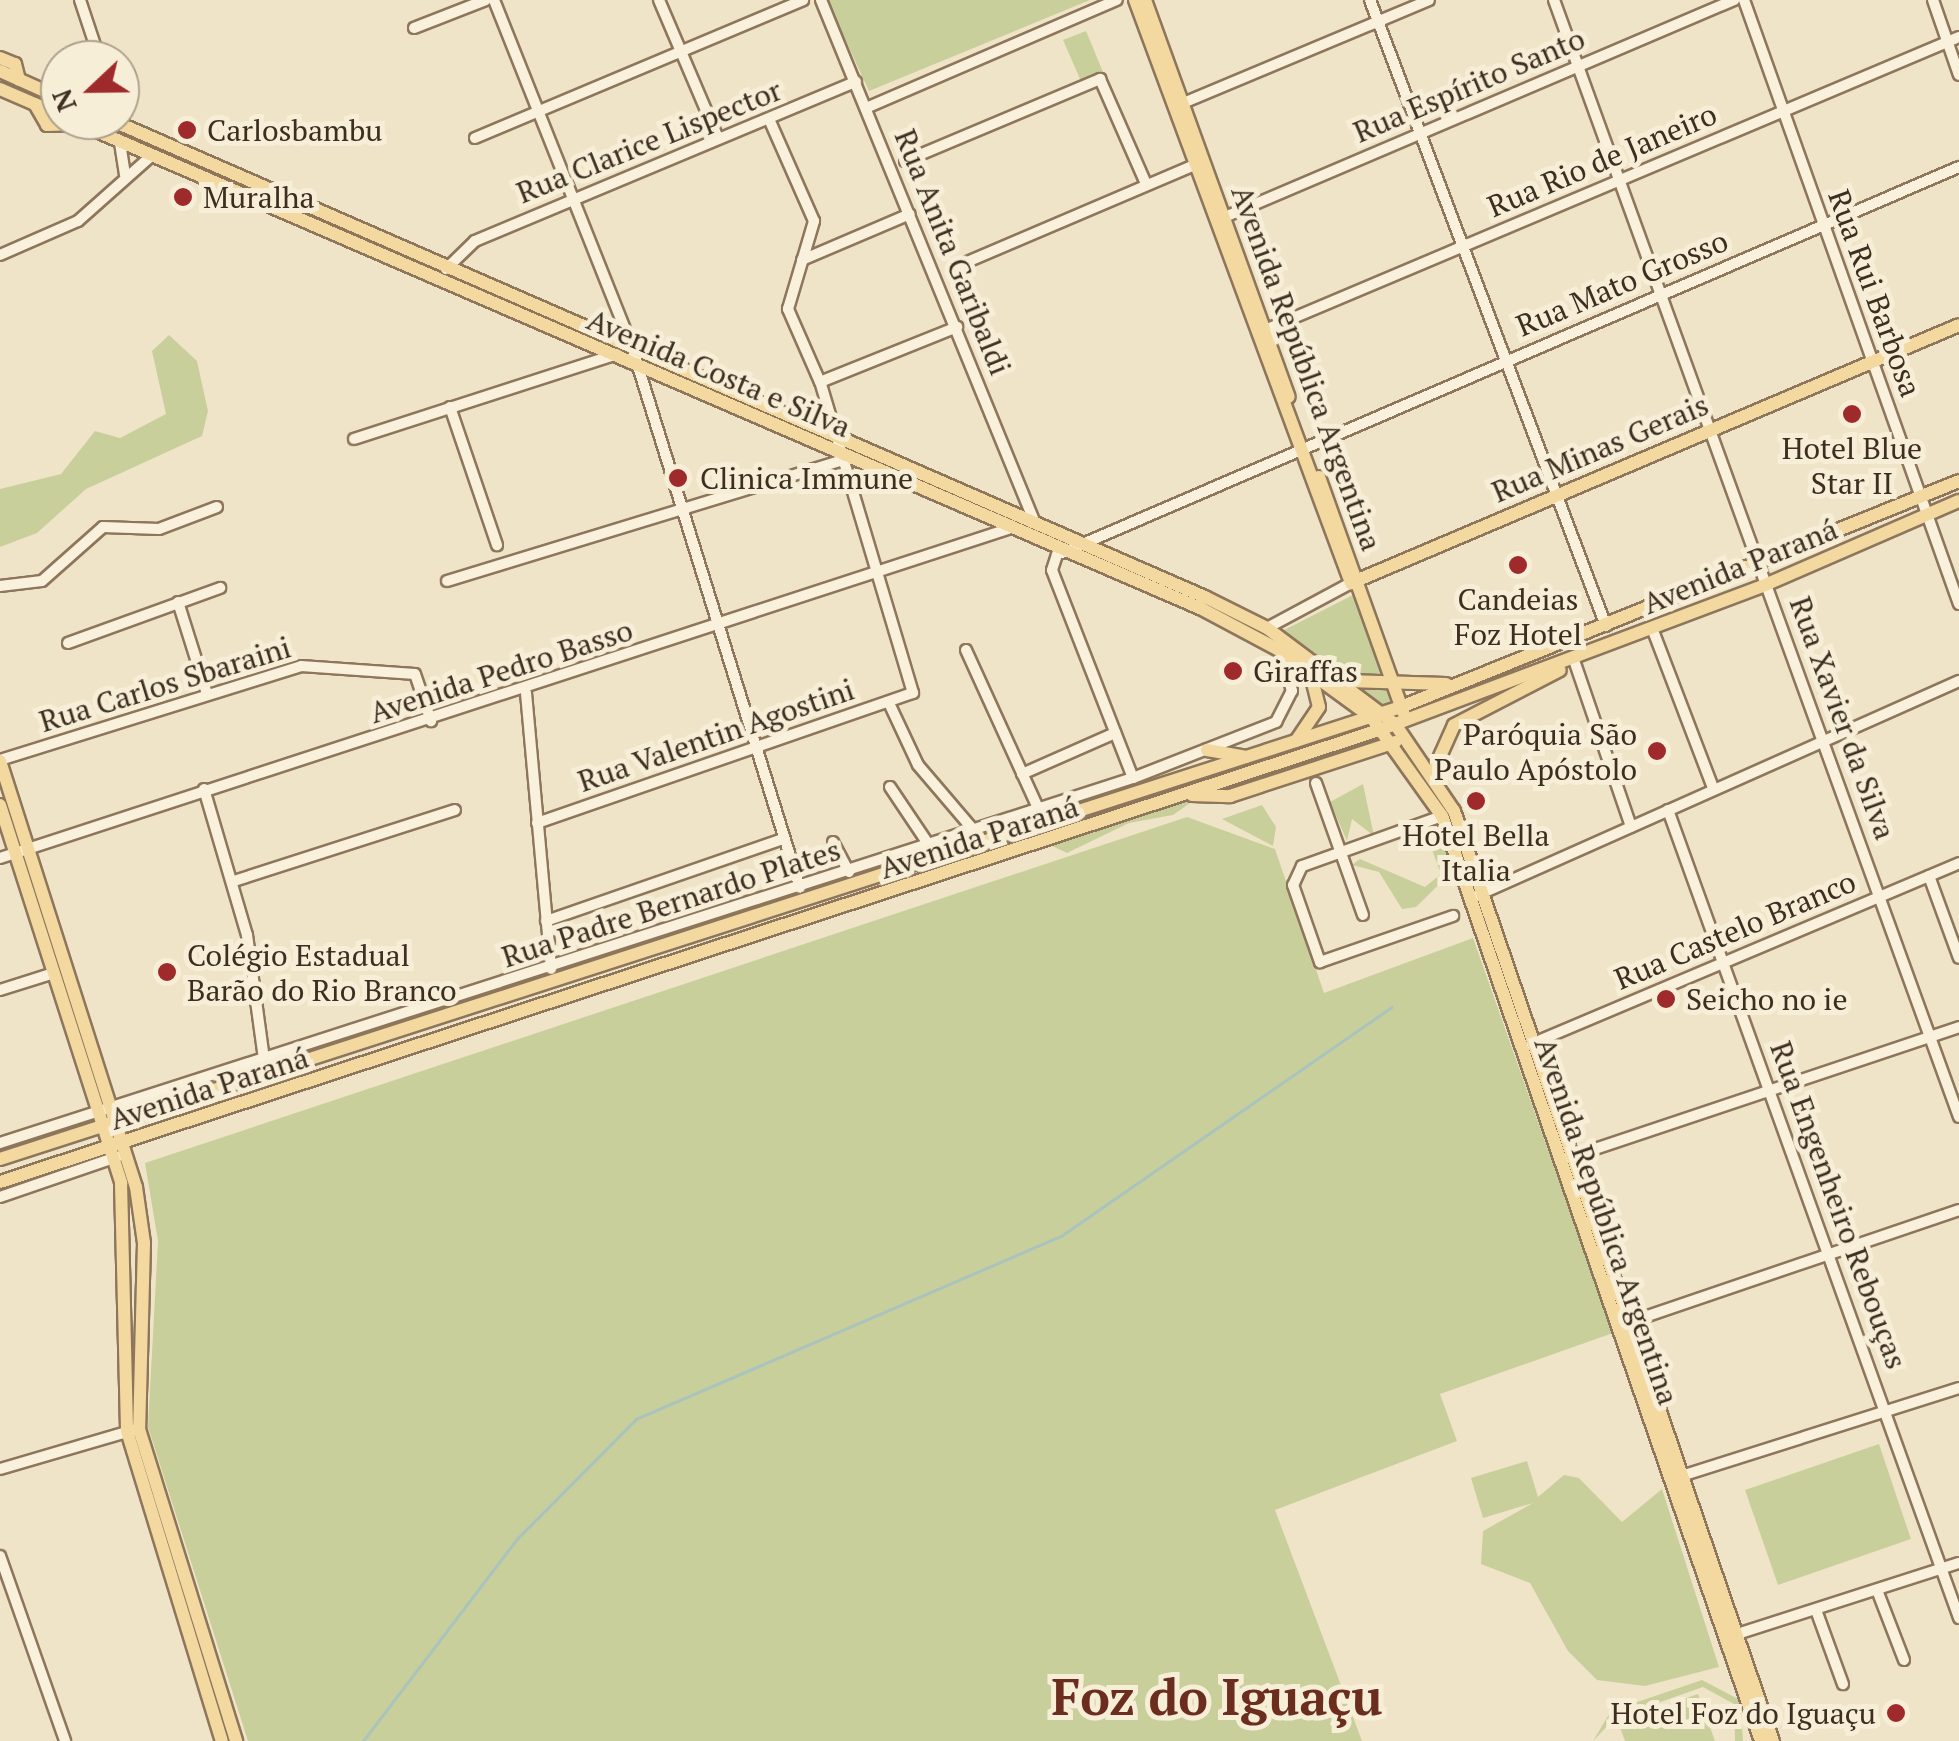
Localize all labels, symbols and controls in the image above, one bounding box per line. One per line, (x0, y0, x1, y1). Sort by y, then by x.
street label: Rua Espírito Santo (1348, 20, 1590, 150)
north arrow (40, 40, 140, 140)
street label: Rua Clarice Lispector (511, 71, 787, 211)
text: N (42, 84, 85, 117)
street label: Rua Rio de Janeiro (1482, 96, 1722, 224)
place label: Carlosbambu (207, 112, 383, 148)
marker: Carlosbambu (176, 119, 198, 141)
street label: Rua Anita Garibaldi (887, 124, 1019, 380)
place label: Muralha (203, 179, 315, 215)
street label: Avenida República Argentina (1224, 180, 1390, 556)
street label: Rua Rui Barbosa (1821, 185, 1929, 401)
marker: Muralha (172, 186, 194, 208)
street label: Rua Mato Grosso (1511, 222, 1733, 344)
street label: Avenida Costa e Silva (582, 301, 856, 445)
street label: Rua Minas Gerais (1486, 386, 1714, 510)
marker: Hotel Blue Star II (1841, 403, 1863, 425)
place label: Hotel Blue Star II (1782, 430, 1922, 500)
place label: Clinica Immune (700, 460, 913, 496)
marker: Clinica Immune (665, 465, 691, 491)
street label: Avenida Paraná (1637, 511, 1843, 621)
marker: Candeias Foz Hotel (1507, 554, 1529, 576)
place label: Candeias Foz Hotel (1454, 581, 1582, 652)
street label: Rua Xavier da Silva (1782, 592, 1904, 844)
street label: Avenida Pedro Basso (365, 611, 637, 731)
street label: Rua Carlos Sbaraini (35, 629, 295, 739)
place label: Giraffas (1253, 653, 1358, 689)
marker: Giraffas (1222, 660, 1244, 682)
street label: Rua Valentin Agostini (573, 671, 859, 799)
place label: Paróquia São Paulo Apóstolo (1433, 716, 1637, 786)
marker: Paróquia São Paulo Apóstolo (1646, 740, 1668, 762)
street label: Avenida Paraná (875, 788, 1083, 886)
marker: Hotel Bella Italia (1465, 790, 1487, 812)
place label: Hotel Bella Italia (1402, 817, 1550, 888)
street label: Rua Padre Bernardo Plates (497, 831, 845, 975)
street label: Rua Castelo Branco (1609, 863, 1861, 997)
place label: Colégio Estadual Barão do Rio Branco (187, 937, 457, 1008)
marker: Colégio Estadual Barão do Rio Branco (156, 961, 178, 983)
place label: Seicho no ie (1686, 981, 1847, 1017)
marker: Seicho no ie (1655, 988, 1677, 1010)
street label: Avenida República Argentina (1527, 1032, 1687, 1410)
street label: Rua Engenheiro Rebouças (1763, 1036, 1915, 1374)
street label: Avenida Paraná (105, 1039, 313, 1137)
district label: Foz do Iguaçu (1051, 1667, 1383, 1727)
place label: Hotel Foz do Iguaçu (1610, 1695, 1876, 1731)
marker: Hotel Foz do Iguaçu (1885, 1702, 1907, 1724)

